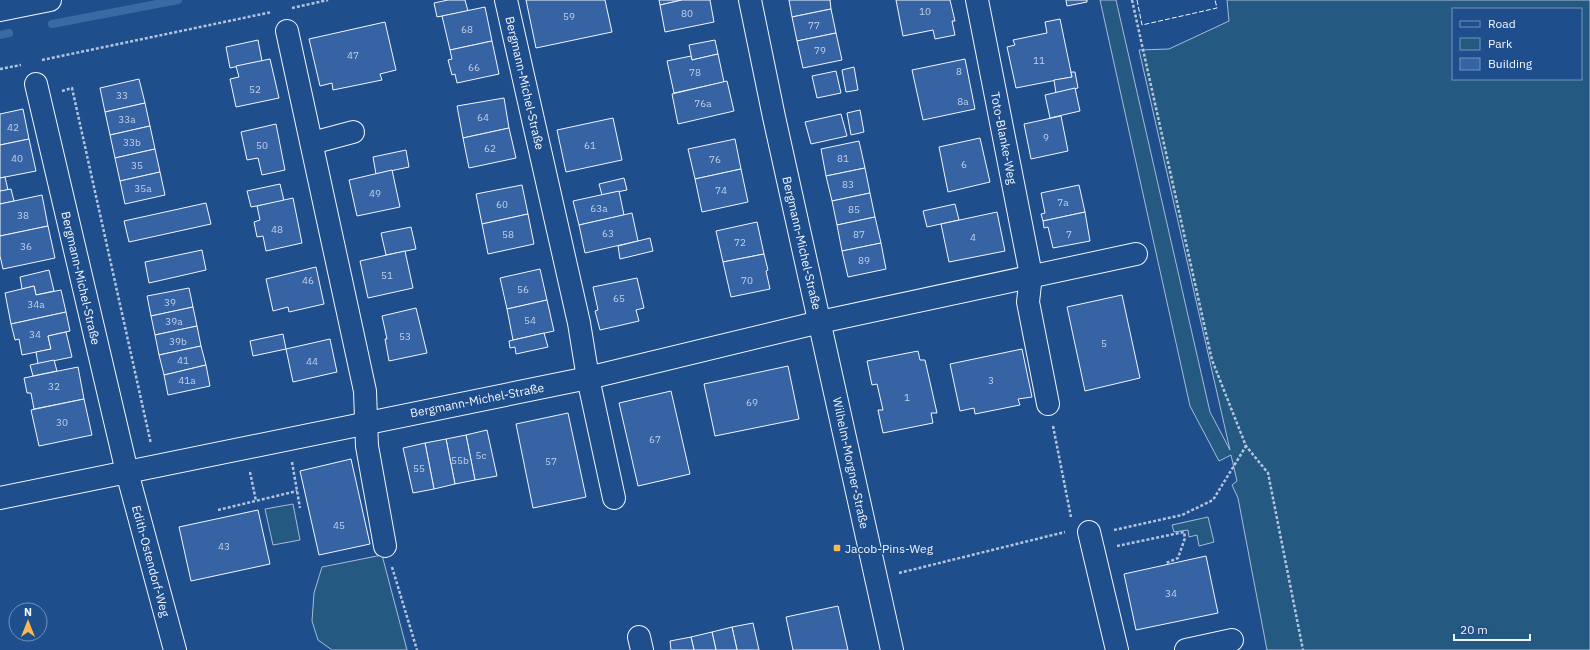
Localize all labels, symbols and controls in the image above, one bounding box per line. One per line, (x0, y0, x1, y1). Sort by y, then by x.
house number: 10 (919, 5, 931, 18)
house number: 80 (681, 7, 693, 20)
legend (1452, 8, 1582, 80)
house number: 59 (563, 10, 575, 23)
street label: Bergmann-Michel-Straße (502, 15, 548, 151)
text: Road (1488, 16, 1516, 31)
house number: 77 (808, 19, 820, 32)
house number: 68 (461, 23, 473, 36)
text: Park (1488, 36, 1513, 51)
house number: 79 (814, 44, 826, 57)
house number: 47 (347, 49, 359, 62)
house number: 11 (1033, 54, 1045, 67)
text: Building (1488, 56, 1533, 71)
house number: 66 (468, 61, 480, 74)
house number: 8 (956, 65, 962, 78)
house number: 78 (689, 66, 701, 79)
house number: 52 (249, 83, 261, 96)
house number: 33 (116, 89, 128, 102)
street label: Toto-Blanke-Weg (988, 91, 1020, 186)
house number: 8a (957, 95, 969, 108)
house number: 76a (694, 97, 712, 110)
house number: 64 (477, 111, 489, 124)
house number: 33a (118, 113, 136, 126)
house number: 42 (7, 121, 19, 134)
house number: 9 (1043, 131, 1049, 144)
house number: 33b (123, 136, 141, 149)
house number: 50 (256, 139, 268, 152)
house number: 61 (584, 139, 596, 152)
house number: 62 (484, 142, 496, 155)
house number: 40 (11, 152, 23, 165)
house number: 81 (837, 152, 849, 165)
house number: 76 (709, 153, 721, 166)
house number: 6 (961, 158, 967, 171)
house number: 35 (131, 159, 143, 172)
street label: Bergmann-Michel-Straße (779, 175, 825, 311)
house number: 83 (842, 178, 854, 191)
house number: 35a (134, 182, 152, 195)
house number: 74 (715, 184, 727, 197)
house number: 49 (369, 187, 381, 200)
house number: 7a (1057, 196, 1069, 209)
house number: 60 (496, 198, 508, 211)
house number: 63a (590, 202, 608, 215)
house number: 85 (848, 203, 860, 216)
house number: 38 (17, 209, 29, 222)
street label: Bergmann-Michel-Straße (58, 210, 104, 346)
house number: 48 (271, 223, 283, 236)
house number: 63 (602, 227, 614, 240)
house number: 58 (502, 228, 514, 241)
house number: 87 (853, 228, 865, 241)
house number: 7 (1066, 228, 1072, 241)
house number: 4 (970, 231, 976, 244)
house number: 72 (734, 236, 746, 249)
house number: 36 (20, 240, 32, 253)
house number: 89 (858, 254, 870, 267)
house number: 51 (381, 269, 393, 282)
house number: 46 (302, 274, 314, 287)
house number: 70 (741, 274, 753, 287)
house number: 56 (517, 283, 529, 296)
house number: 65 (613, 292, 625, 305)
house number: 39 (164, 296, 176, 309)
house number: 34a (27, 298, 45, 311)
house number: 54 (524, 314, 536, 327)
house number: 39a (165, 315, 183, 328)
house number: 34 (29, 328, 41, 341)
house number: 53 (399, 330, 411, 343)
house number: 39b (169, 335, 187, 348)
house number: 5 (1101, 337, 1107, 350)
house number: 41 (177, 354, 189, 367)
house number: 44 (306, 355, 318, 368)
house number: 41a (178, 374, 196, 387)
house number: 3 (988, 374, 994, 387)
house number: 32 (48, 380, 60, 393)
street label: Bergmann-Michel-Straße (409, 380, 546, 420)
house number: 1 (904, 391, 910, 404)
house number: 69 (746, 396, 758, 409)
street label: Wilhelm-Morgner-Straße (830, 396, 872, 531)
house number: 30 (56, 416, 68, 429)
house number: 67 (649, 433, 661, 446)
house number: 5c (475, 449, 487, 462)
house number: 55b (451, 454, 469, 467)
house number: 57 (545, 455, 557, 468)
house number: 55 (413, 462, 425, 475)
street label: Edith-Ostendorf-Weg (129, 504, 173, 619)
house number: 45 (333, 519, 345, 532)
house number: 43 (218, 540, 230, 553)
place label: Jacob-Pins-Weg (845, 541, 934, 556)
marker: Jacob-Pins-Weg (832, 543, 842, 553)
house number: 34 (1165, 587, 1177, 600)
north arrow (8, 602, 48, 642)
text: N (24, 605, 32, 619)
scale bar (1454, 616, 1530, 642)
text: 20 m (1460, 622, 1488, 637)

